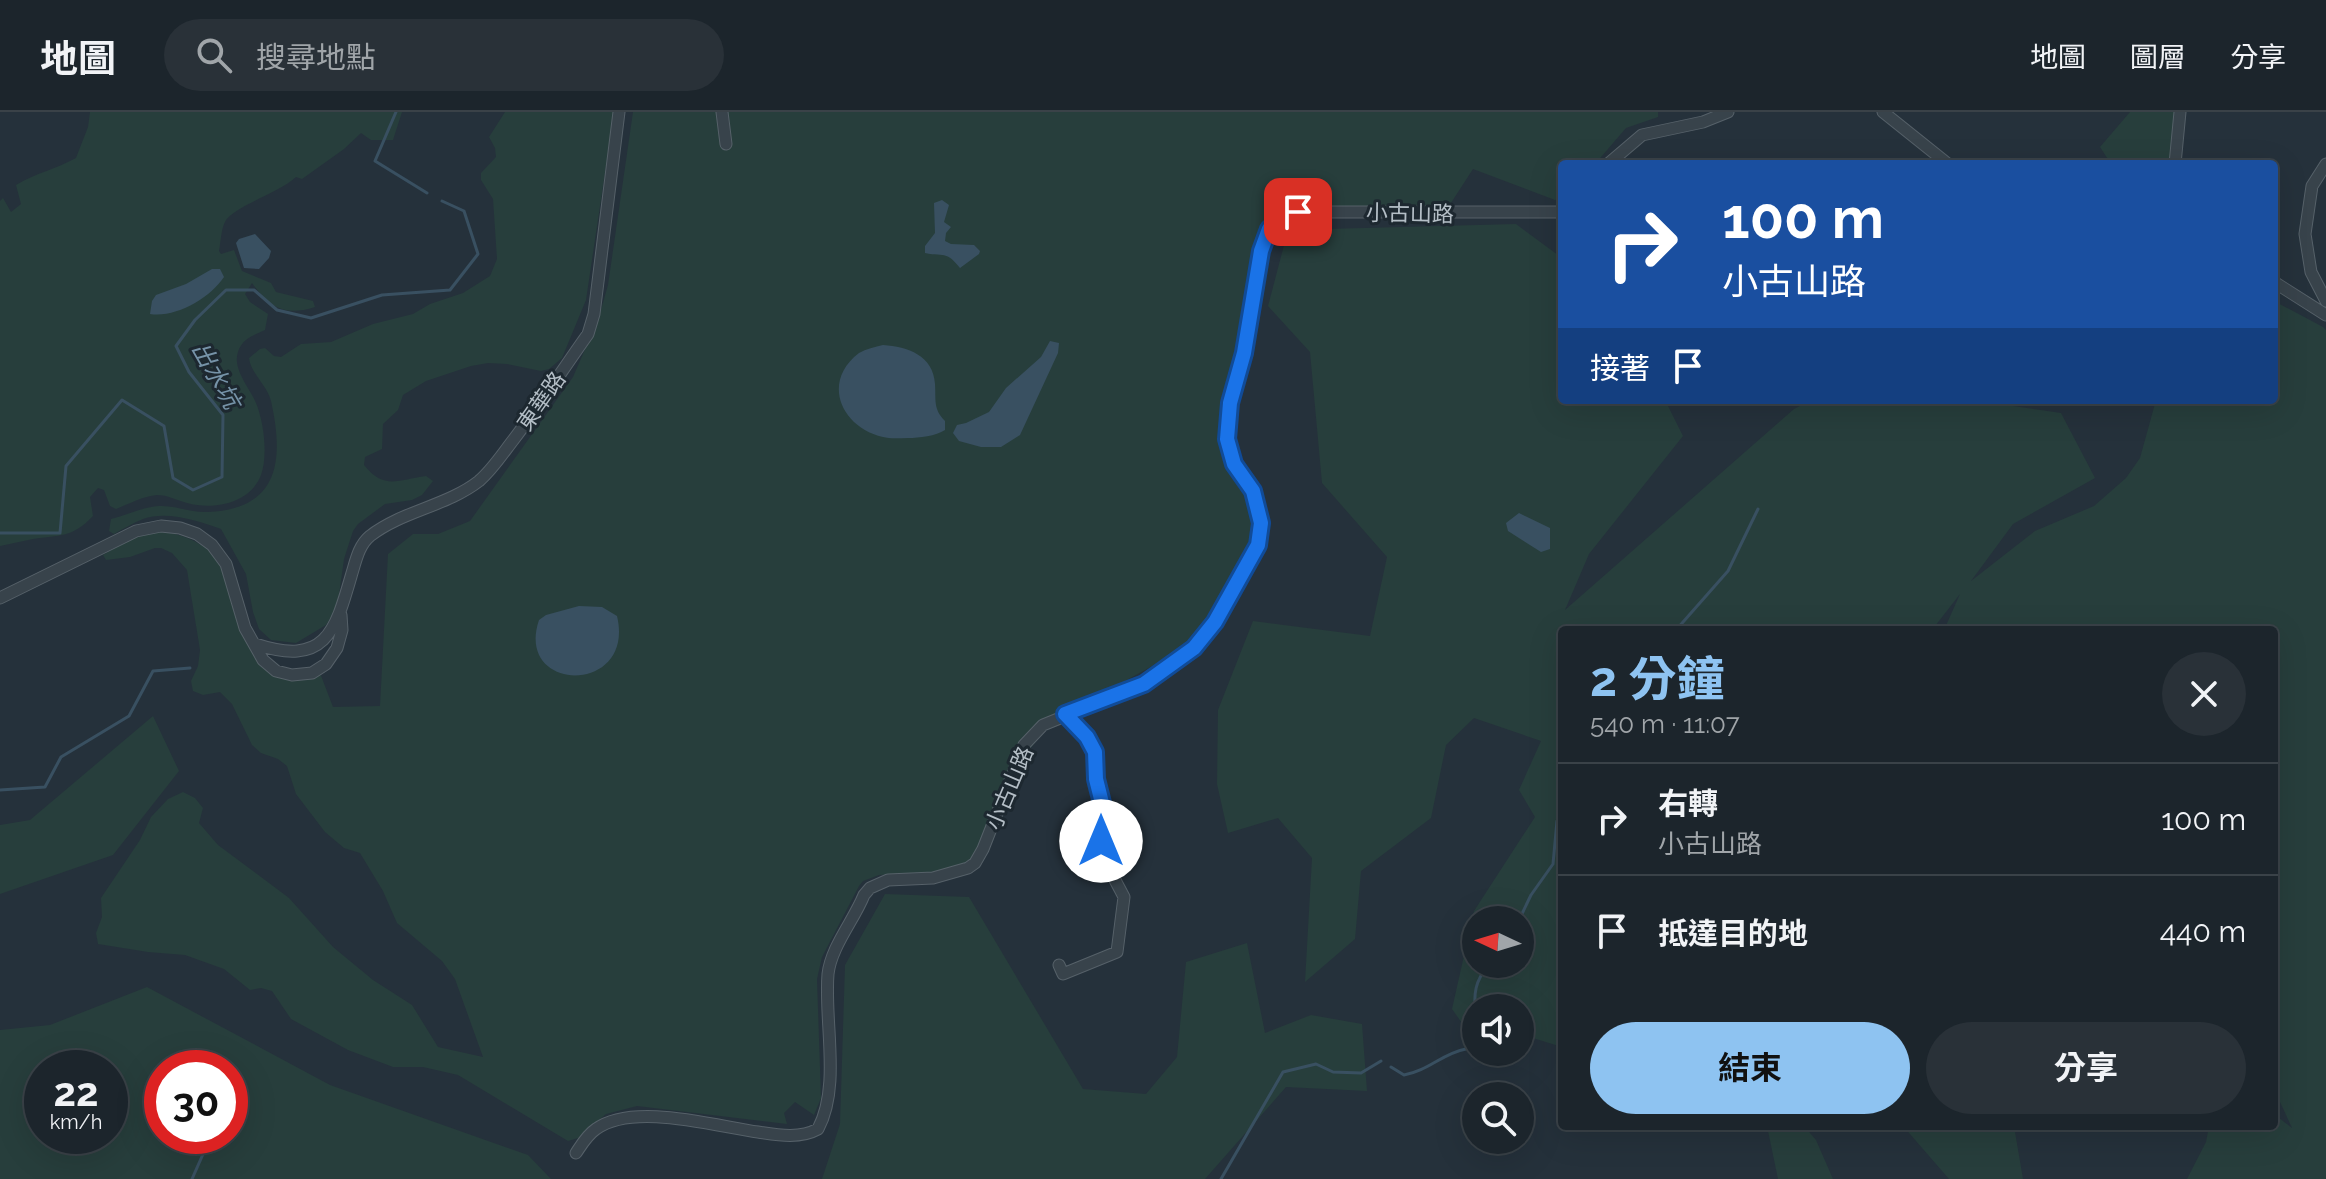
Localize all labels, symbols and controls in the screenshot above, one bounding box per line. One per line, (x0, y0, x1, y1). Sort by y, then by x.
search box (164, 19, 724, 91)
icon: search (192, 33, 236, 77)
text: 地圖 (40, 36, 116, 81)
text: 搜尋地點 (256, 40, 376, 75)
text: 地圖 (2030, 41, 2086, 74)
text: 圖層 (2130, 41, 2186, 74)
text: 分享 (2230, 41, 2286, 74)
pin (1264, 178, 1332, 246)
text: 100 m (1722, 185, 1884, 251)
icon: arrive (1276, 190, 1320, 234)
icon: right (1590, 192, 1694, 296)
street label: 小古山路 (1366, 199, 1454, 227)
text: 小古山路 (1722, 260, 1866, 302)
water label: 出水坑 (185, 337, 248, 416)
icon: arrive (1666, 344, 1710, 388)
text: 接著 (1590, 351, 1650, 386)
street label: 東華路 (511, 367, 571, 435)
text: 2 分鐘 (1590, 651, 1725, 707)
button: close (2162, 652, 2246, 736)
text: 540 m · 11:07 (1590, 709, 1740, 739)
street label: 小古山路 (980, 742, 1038, 834)
text: 右轉 (1658, 786, 1718, 821)
icon: right (1590, 797, 1634, 841)
position arrow (1059, 799, 1143, 883)
text: 100 m (2161, 802, 2246, 837)
text: 小古山路 (1658, 829, 1762, 859)
north arrow (1462, 906, 1534, 978)
map controls (1462, 906, 1534, 1154)
icon: arrive (1590, 909, 1634, 953)
text: 440 m (2160, 914, 2246, 949)
text: 抵達目的地 (1658, 916, 1808, 951)
button: sound (1462, 994, 1534, 1066)
button: 結束 (1590, 1022, 1910, 1114)
button: 分享 (1926, 1022, 2246, 1114)
speed limit sign: 30 (144, 1050, 248, 1154)
text: 22 (53, 1068, 99, 1115)
button: search (1462, 1082, 1534, 1154)
text: km/h (50, 1110, 102, 1134)

